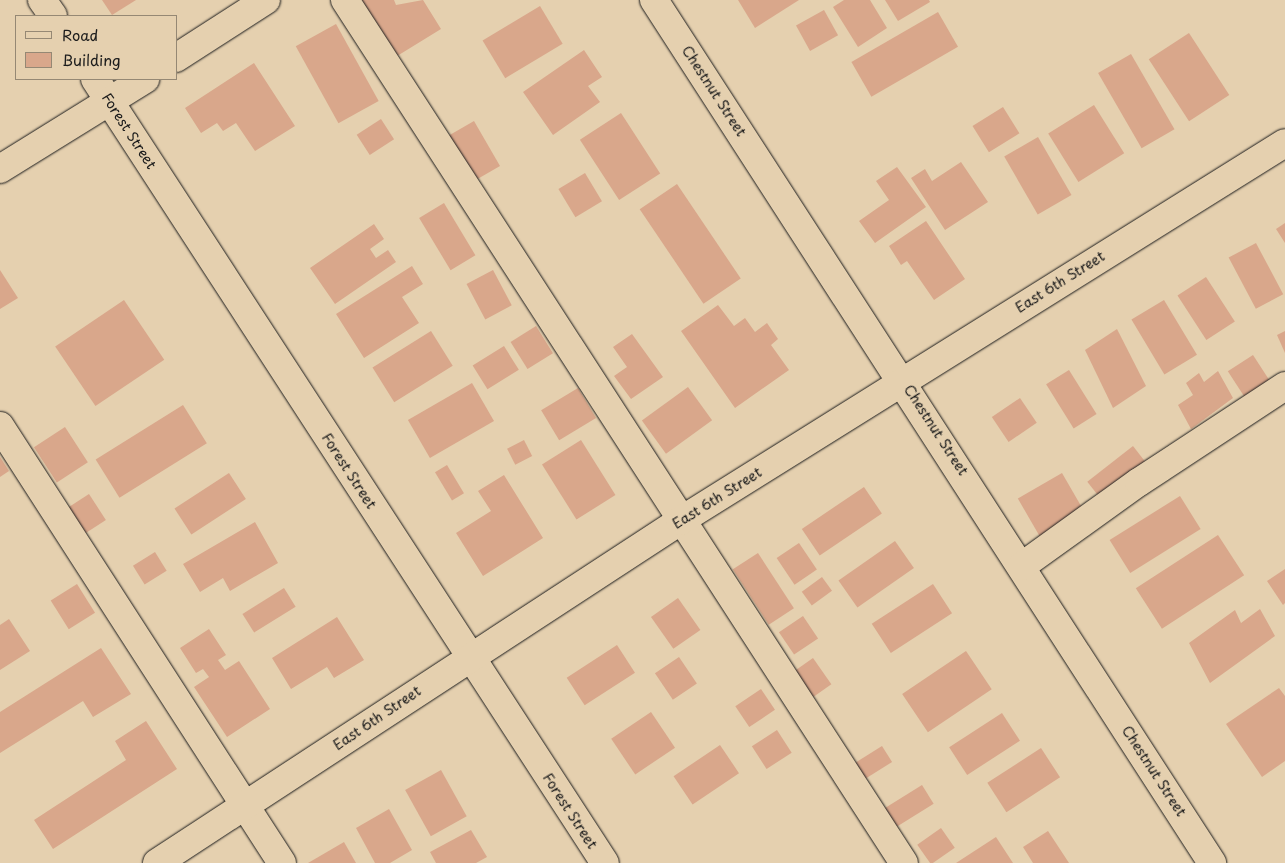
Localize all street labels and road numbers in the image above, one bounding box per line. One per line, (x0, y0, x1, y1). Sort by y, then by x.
street label: Chestnut Street (678, 42, 750, 140)
street label: Forest Street (98, 90, 160, 172)
street label: East 6th Street (1011, 247, 1109, 317)
street label: Chestnut Street (900, 381, 972, 479)
street label: Forest Street (318, 430, 380, 512)
street label: East 6th Street (668, 463, 766, 533)
street label: East 6th Street (329, 682, 425, 754)
street label: Chestnut Street (1118, 722, 1190, 820)
street label: Forest Street (539, 770, 601, 852)

